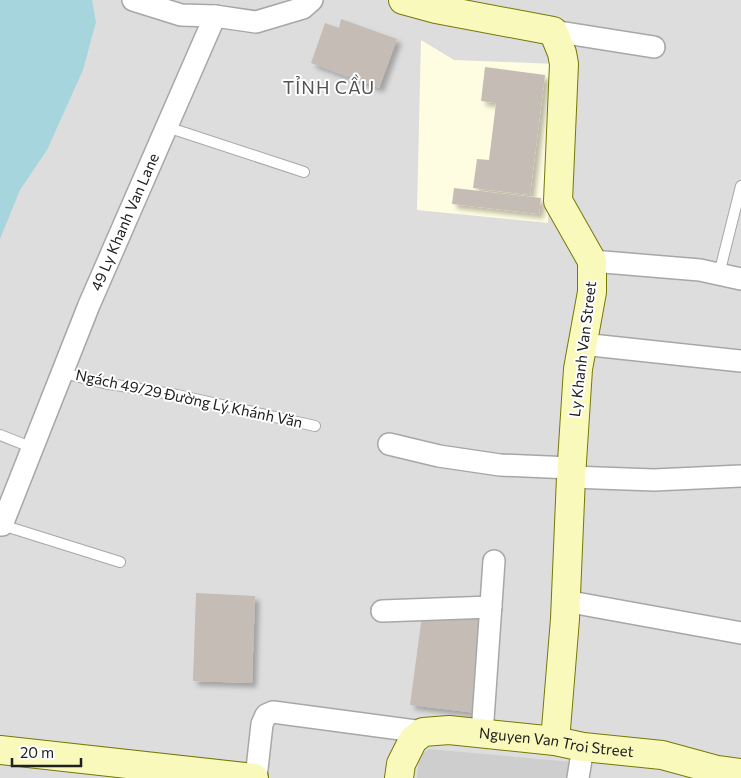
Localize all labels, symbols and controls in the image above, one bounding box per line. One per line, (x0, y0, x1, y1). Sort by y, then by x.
district label: TỈNH CẦU (283, 74, 375, 98)
street label: 49 Ly Khanh Van Lane (86, 150, 162, 293)
street label: Ly Khanh Van Street (565, 280, 599, 418)
street label: Ngách 49/29 Đường Lý Khánh Văn (74, 365, 304, 431)
street label: Nguyen Van Troi Street (478, 723, 635, 760)
scale bar (12, 736, 81, 768)
text: 20 m (20, 743, 54, 761)

